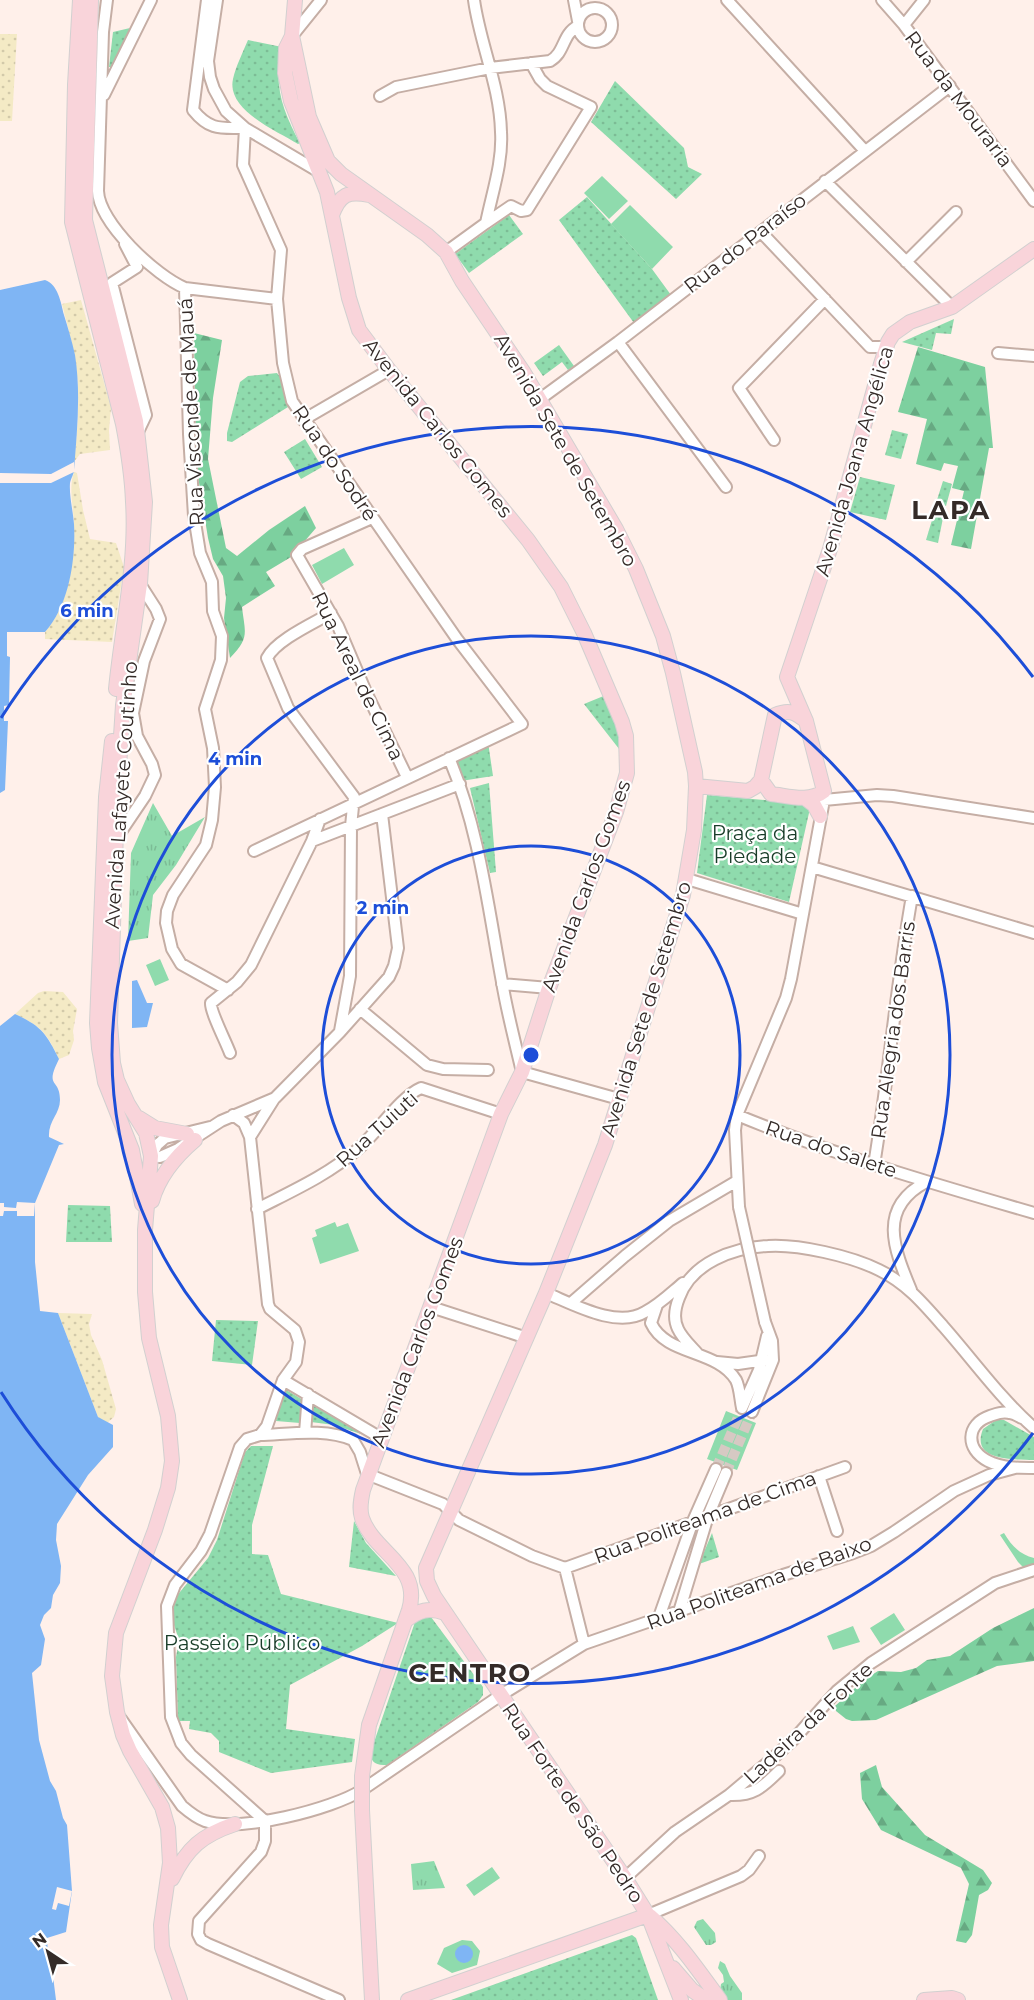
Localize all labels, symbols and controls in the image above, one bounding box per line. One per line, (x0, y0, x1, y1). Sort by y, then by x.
street label: Rua da Mouraria (900, 26, 1018, 172)
street label: Rua do Paraíso (679, 188, 811, 298)
street label: Rua Visconde de Mauá (173, 297, 209, 527)
street label: Avenida Sete de Setembro (489, 329, 643, 571)
street label: Avenida Carlos Gomes (358, 334, 518, 523)
street label: Avenida Joana Angélica (810, 343, 898, 579)
street label: Rua do Sodré (287, 401, 383, 525)
district label: LAPA (911, 494, 991, 526)
street label: Rua Areal de Cima (307, 588, 409, 764)
text: 6 min (60, 600, 114, 622)
street label: Avenida Lafayete Coutinho (100, 660, 142, 930)
text: 4 min (208, 748, 262, 770)
street label: Avenida Carlos Gomes (536, 777, 636, 995)
park label: Praça da Piedade (712, 821, 798, 868)
street label: Avenida Sete de Setembro (596, 879, 696, 1139)
text: 2 min (357, 897, 409, 919)
street label: Rua Alegria dos Barris (866, 919, 920, 1140)
centre of rings (521, 1045, 541, 1065)
street label: Rua Tuiuti (331, 1086, 423, 1172)
street label: Rua do Salete (762, 1115, 900, 1183)
street label: Avenida Carlos Gomes (366, 1233, 468, 1451)
street label: Rua Politeama de Cima (590, 1465, 820, 1569)
street label: Rua Politeama de Baixo (643, 1531, 875, 1635)
park label: Passeio Público (164, 1631, 320, 1655)
district label: CENTRO (408, 1657, 532, 1689)
street label: Ladeira da Fonte (739, 1657, 877, 1789)
street label: Rua Forte de São Pedro (497, 1698, 649, 1908)
north arrow (18, 1922, 78, 1982)
text: N (29, 1929, 50, 1952)

